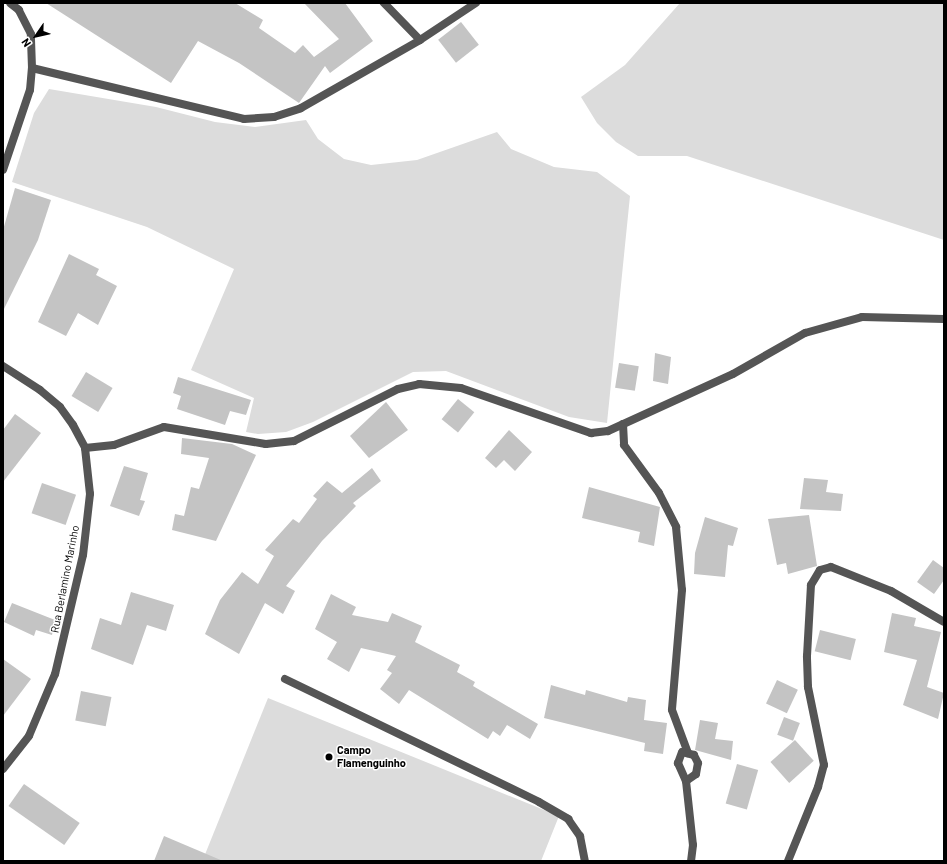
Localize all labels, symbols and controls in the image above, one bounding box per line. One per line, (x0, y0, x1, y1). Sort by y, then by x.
north arrow (16, 16, 56, 56)
text: N (18, 36, 33, 50)
street label: Rua Berlamino Marinho (48, 524, 82, 634)
place label: Campo Flamenguinho (337, 744, 406, 770)
marker: Campo Flamenguinho (324, 752, 334, 762)

